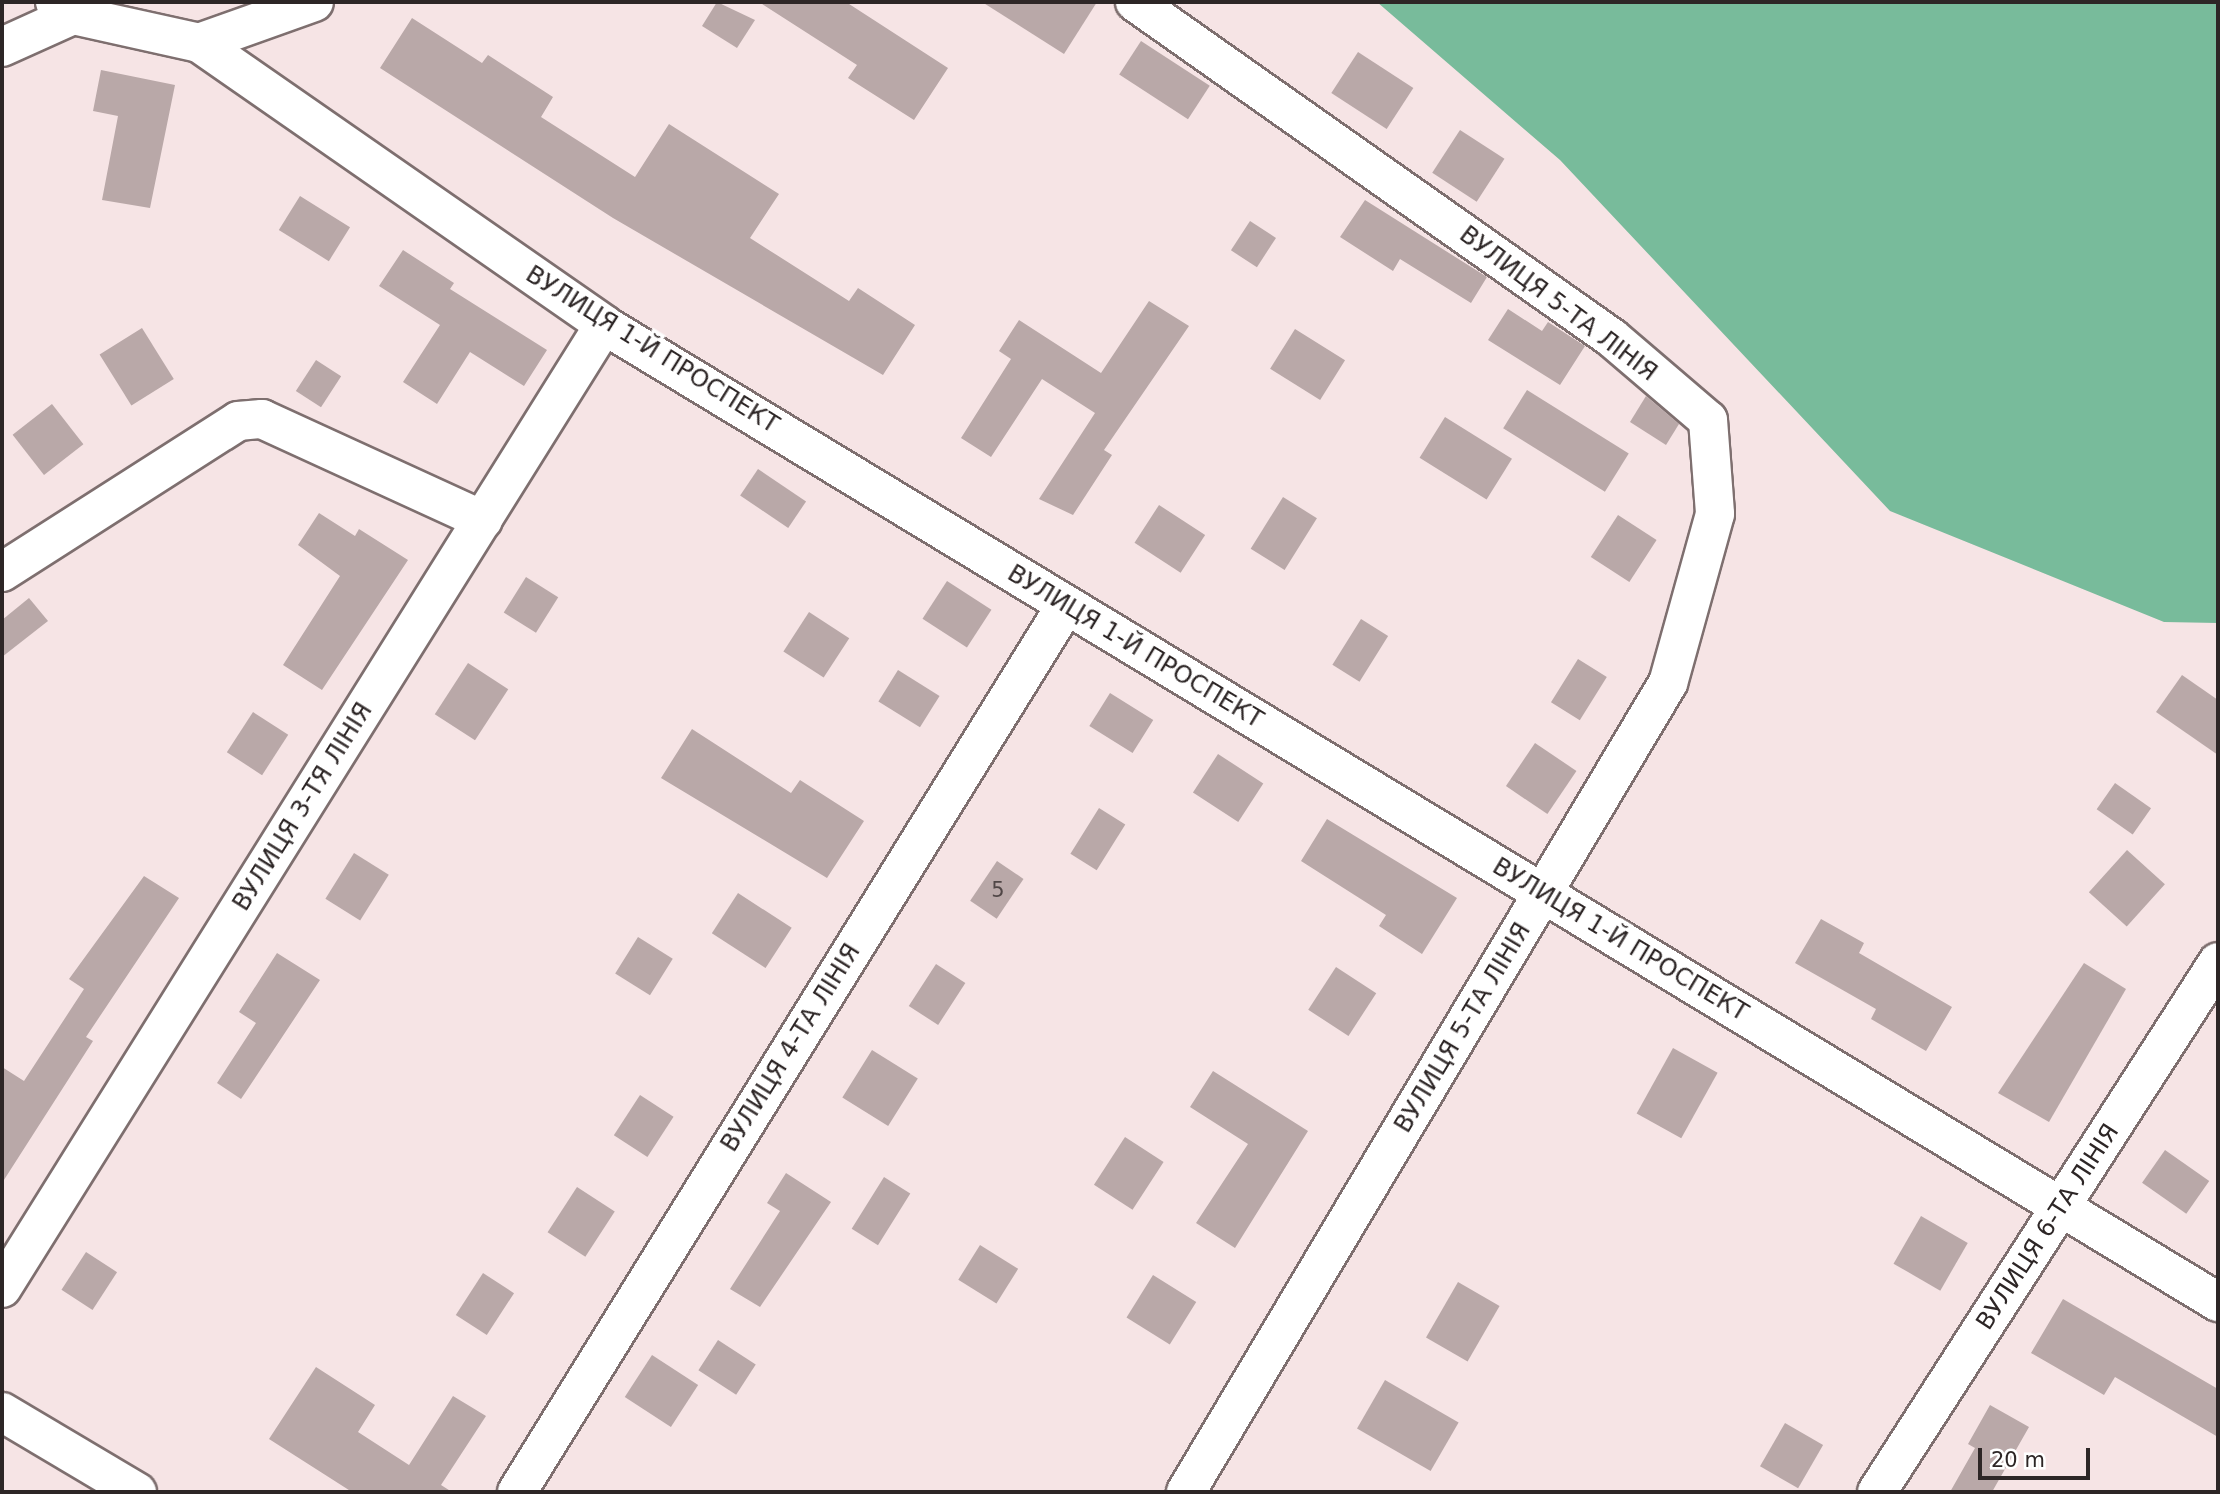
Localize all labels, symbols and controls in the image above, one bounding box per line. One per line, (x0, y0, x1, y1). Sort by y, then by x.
street label: ВУЛИЦЯ 5-ТА ЛІНІЯ (1454, 220, 1662, 388)
street label: ВУЛИЦЯ 1-Й ПРОСПЕКТ (520, 260, 784, 440)
street label: ВУЛИЦЯ 1-Й ПРОСПЕКТ (1002, 559, 1268, 735)
street label: ВУЛИЦЯ 3-ТЯ ЛІНІЯ (227, 698, 379, 916)
street label: ВУЛИЦЯ 1-Й ПРОСПЕКТ (1487, 852, 1753, 1028)
house number: 5 (991, 877, 1005, 903)
street label: ВУЛИЦЯ 5-ТА ЛІНІЯ (1389, 918, 1537, 1138)
street label: ВУЛИЦЯ 4-ТА ЛІНІЯ (715, 939, 867, 1157)
street label: ВУЛИЦЯ 6-ТА ЛІНІЯ (1971, 1119, 2125, 1335)
scale bar (1982, 1434, 2094, 1478)
text: 20 m (1991, 1448, 2045, 1472)

